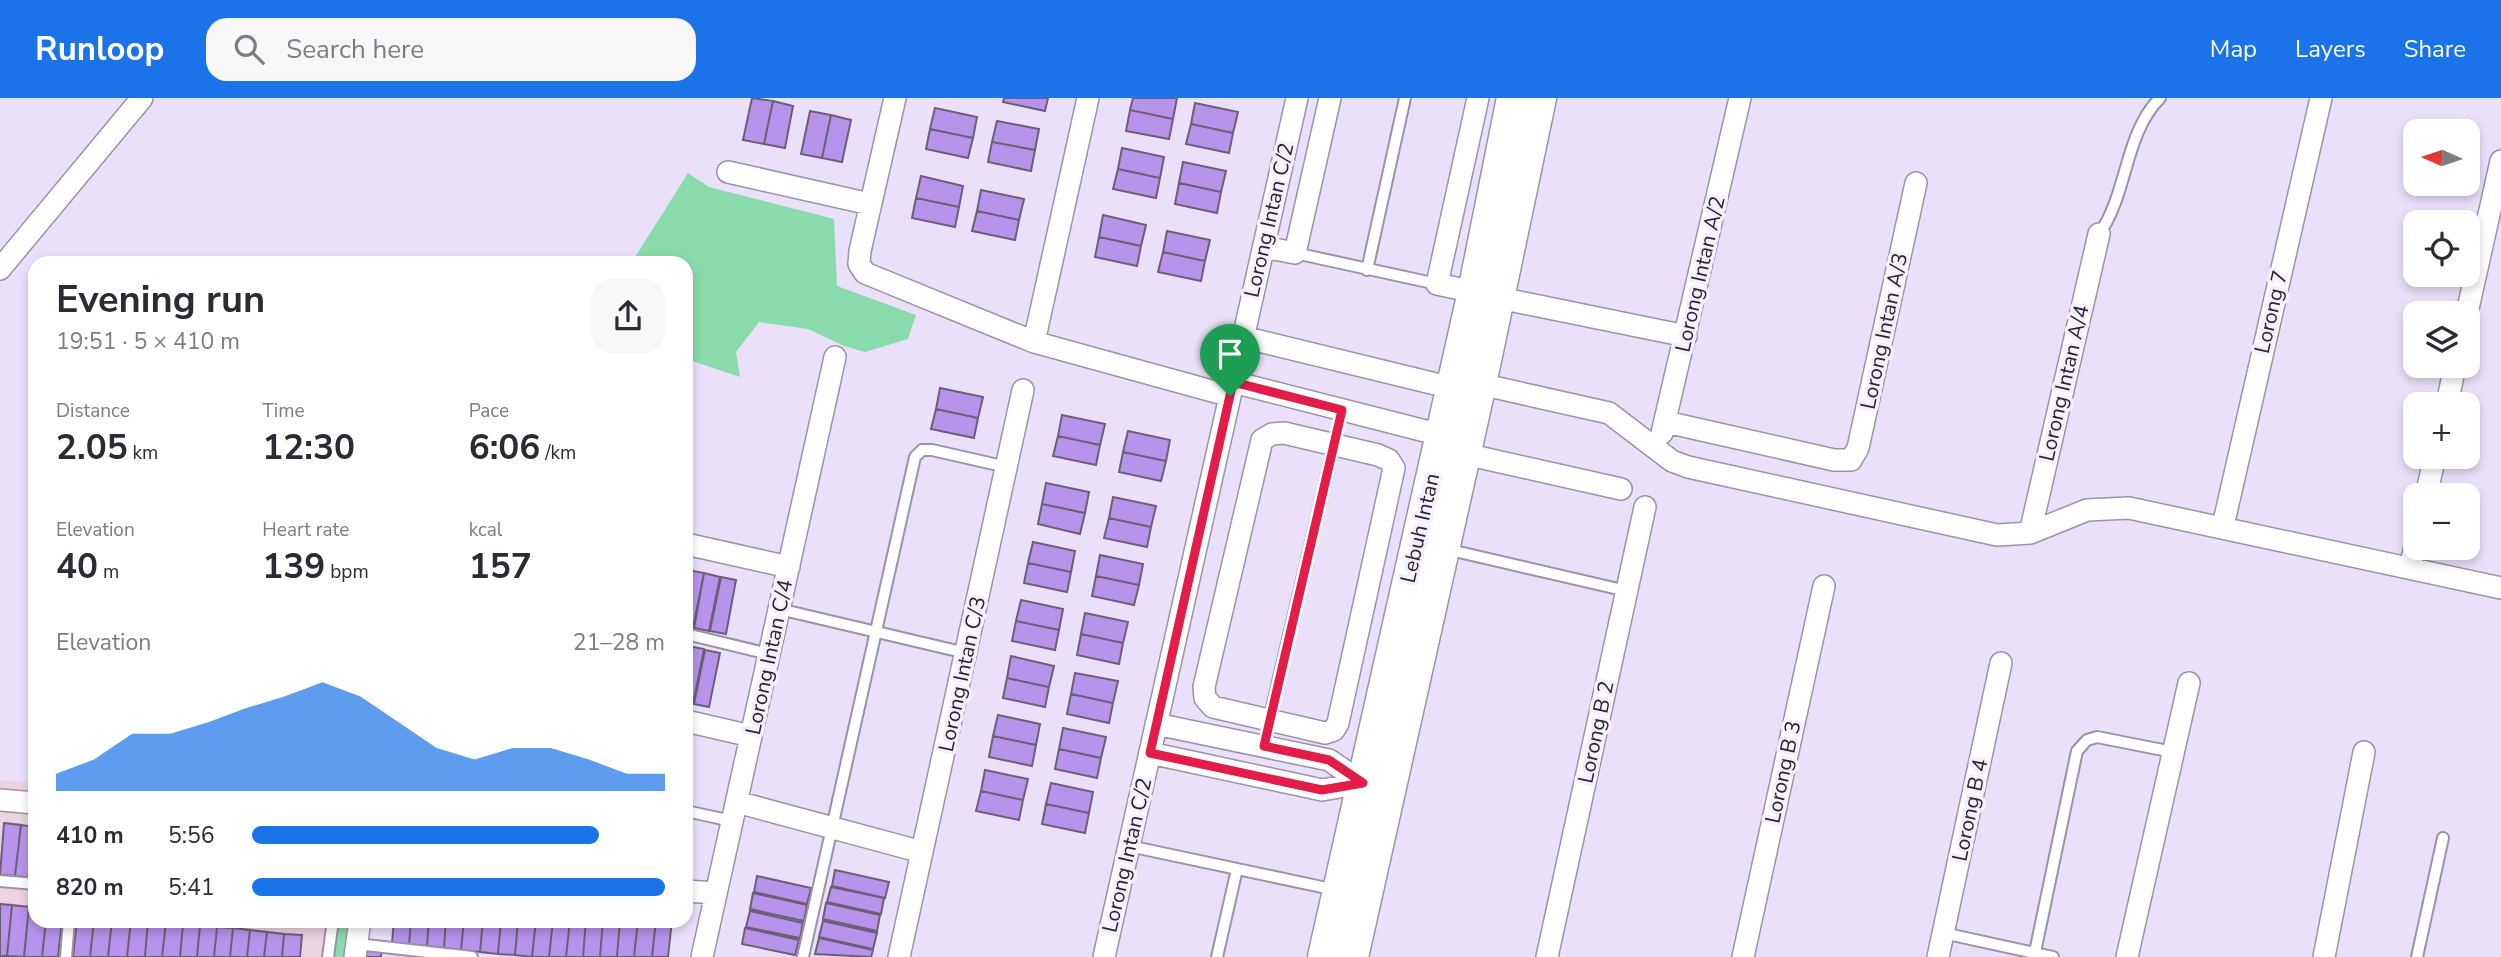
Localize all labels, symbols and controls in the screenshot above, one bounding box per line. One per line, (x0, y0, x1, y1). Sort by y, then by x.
search box (206, 18, 696, 81)
text: Runloop (35, 27, 164, 72)
icon: search (230, 30, 268, 68)
text: Search here (286, 32, 424, 67)
text: Map (2210, 33, 2257, 65)
text: Layers (2295, 33, 2366, 65)
text: Share (2404, 33, 2466, 65)
north arrow (2403, 119, 2480, 196)
map controls (2403, 119, 2480, 560)
street label: Lorong Intan C/2 (1238, 140, 1300, 300)
street label: Lorong Intan A/2 (1668, 193, 1732, 355)
button: locate (2403, 210, 2480, 287)
street label: Lorong Intan A/3 (1854, 250, 1914, 412)
street label: Lorong 7 (2248, 268, 2294, 356)
text: Evening run (56, 274, 265, 325)
button: share (591, 279, 665, 353)
button: layers (2403, 301, 2480, 378)
street label: Lorong Intan A/4 (2032, 302, 2096, 464)
pin (1200, 324, 1260, 396)
text: 19:51 · 5 × 410 m (56, 326, 240, 357)
icon: arrive (1211, 335, 1249, 373)
button: + (2403, 392, 2480, 469)
text: Distance (56, 398, 130, 424)
text: Time (262, 398, 305, 424)
text: Pace (469, 398, 509, 424)
text: 2.05 (56, 424, 128, 471)
text: 12:30 (262, 424, 355, 471)
text: 6:06 (469, 424, 540, 471)
text: km (128, 440, 158, 466)
text: /km (540, 440, 576, 466)
street label: Lebuh Intan (1394, 471, 1446, 585)
button: − (2403, 483, 2480, 560)
text: Elevation (56, 517, 135, 543)
text: Heart rate (262, 517, 349, 543)
text: kcal (469, 517, 502, 543)
text: 40 (56, 543, 98, 590)
text: 139 (262, 543, 325, 590)
text: 157 (469, 543, 532, 590)
text: m (98, 559, 119, 585)
text: bpm (325, 559, 369, 585)
street label: Lorong Intan C/4 (739, 577, 799, 737)
street label: Lorong Intan C/3 (932, 594, 992, 754)
text: Elevation (56, 627, 151, 658)
text: 21–28 m (573, 627, 665, 658)
street label: Lorong B 2 (1572, 678, 1620, 786)
street label: Lorong B 3 (1759, 718, 1807, 826)
street label: Lorong B 4 (1946, 756, 1994, 864)
street label: Lorong Intan C/2 (1096, 775, 1158, 935)
text: 410 m (56, 820, 124, 851)
text: 5:56 (168, 820, 215, 851)
text: 820 m (56, 872, 124, 903)
text: 5:41 (168, 872, 215, 903)

